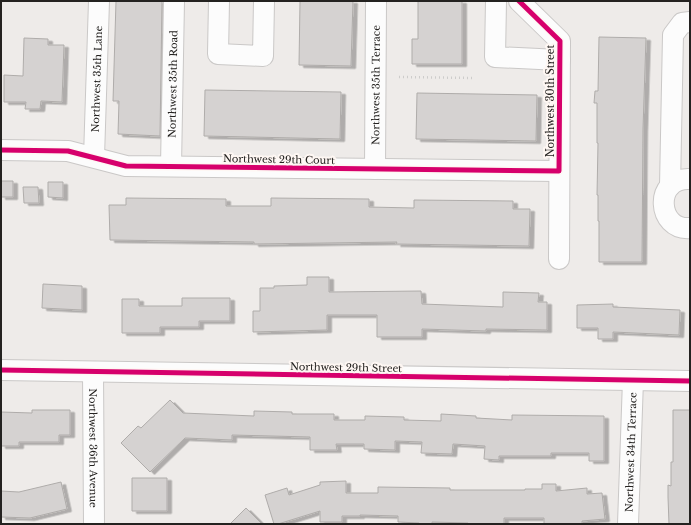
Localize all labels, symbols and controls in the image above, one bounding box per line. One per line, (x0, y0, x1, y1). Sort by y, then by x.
street label: Northwest 35th Lane (89, 25, 105, 133)
street label: Northwest 35th Terrace (369, 25, 383, 145)
street label: Northwest 35th Road (166, 30, 180, 138)
street label: Northwest 30th Street (544, 44, 557, 157)
street label: Northwest 29th Court (223, 152, 335, 167)
street label: Northwest 29th Street (290, 360, 402, 375)
street label: Northwest 36th Avenue (86, 388, 100, 508)
street label: Northwest 34th Terrace (622, 392, 640, 512)

